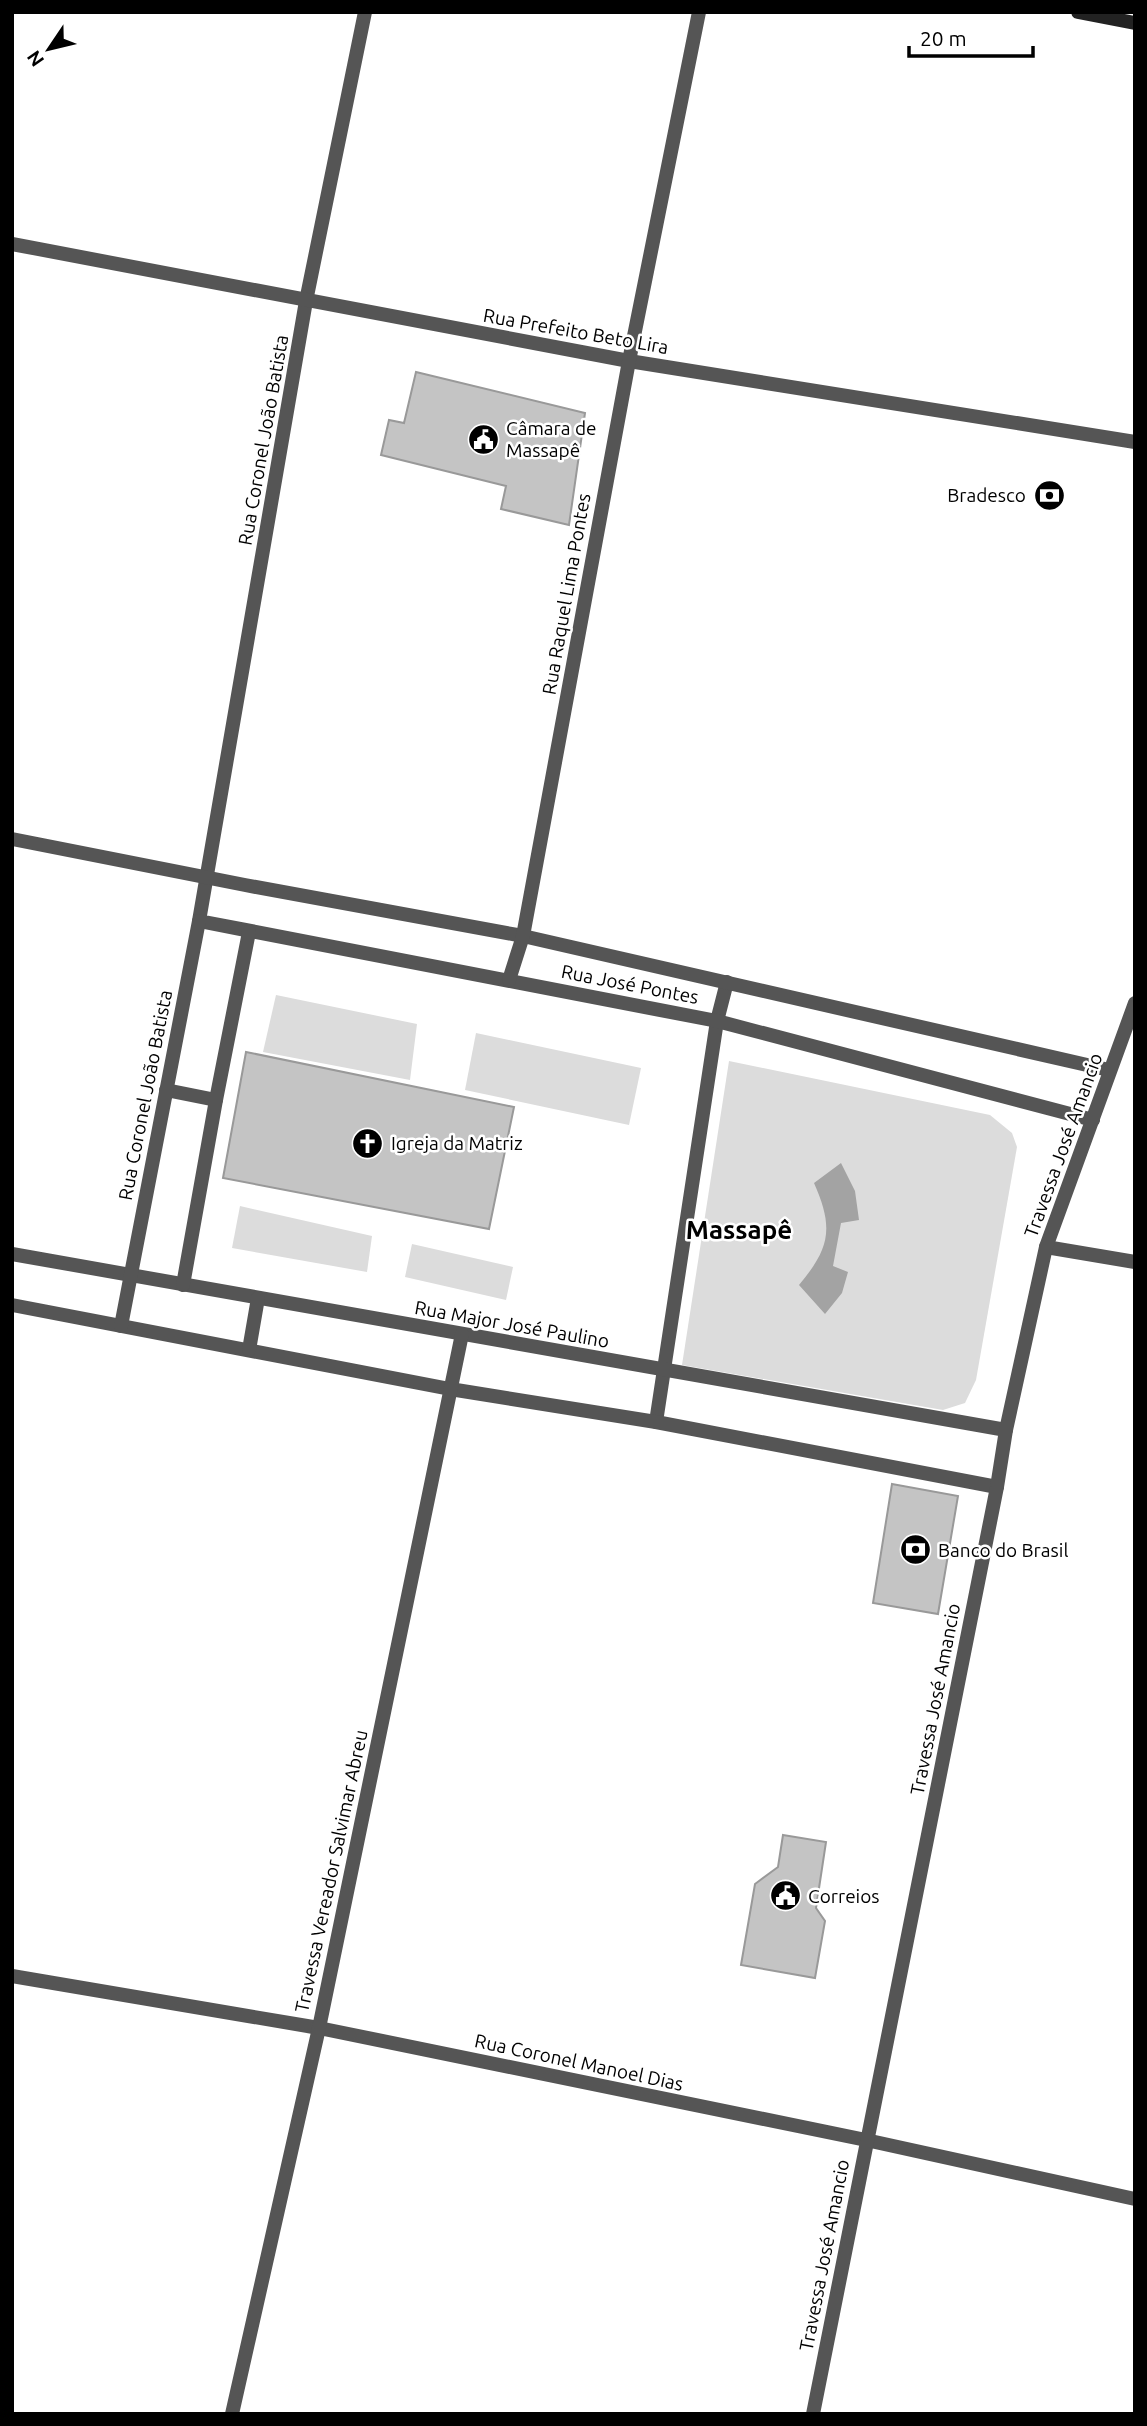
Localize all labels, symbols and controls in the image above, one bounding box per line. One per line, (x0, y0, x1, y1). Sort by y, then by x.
north arrow (14, 14, 84, 84)
scale bar (909, 14, 1033, 58)
text: 20 m (920, 26, 967, 50)
text: N (22, 47, 48, 71)
street label: Rua Prefeito Beto Lira (482, 304, 670, 358)
street label: Rua Coronel João Batista (234, 333, 292, 547)
place label: Câmara de Massapê (506, 417, 597, 461)
public building icon: Câmara de Massapê (466, 422, 500, 456)
bank icon: Bradesco (1032, 478, 1066, 512)
place label: Bradesco (947, 484, 1026, 506)
street label: Rua Raquel Lima Pontes (537, 492, 595, 696)
street label: Rua José Pontes (559, 960, 701, 1008)
street label: Rua Coronel João Batista (114, 988, 176, 1202)
street label: Travessa José Amancio (1019, 1050, 1107, 1240)
church icon: Igreja da Matriz (351, 1126, 385, 1160)
place label: Igreja da Matriz (391, 1132, 523, 1154)
district label: Massapê (686, 1215, 792, 1244)
street label: Rua Major José Paulino (413, 1296, 611, 1352)
bank icon: Banco do Brasil (898, 1533, 932, 1567)
place label: Banco do Brasil (938, 1539, 1068, 1561)
street label: Travessa José Amancio (906, 1601, 964, 1797)
street label: Travessa Vereador Salvimar Abreu (290, 1728, 372, 2014)
public building icon: Correios (768, 1879, 802, 1913)
place label: Correios (808, 1885, 880, 1907)
street label: Rua Coronel Manoel Dias (473, 2029, 685, 2095)
street label: Travessa José Amancio (795, 2157, 853, 2353)

